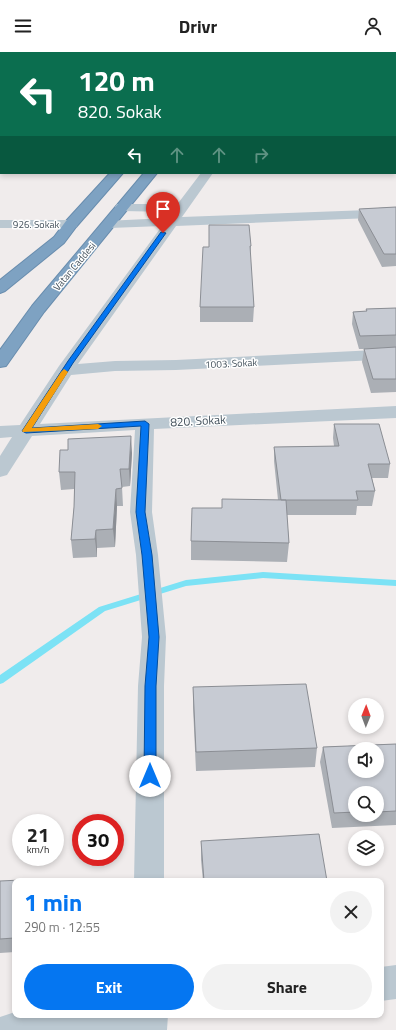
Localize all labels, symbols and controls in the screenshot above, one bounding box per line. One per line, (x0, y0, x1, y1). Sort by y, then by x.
text: Drivr (179, 13, 217, 40)
icon: menu (12, 15, 34, 37)
icon: person (362, 15, 384, 37)
text: 120 m (78, 59, 155, 102)
icon: left (12, 68, 64, 120)
text: 820. Sokak (78, 98, 162, 125)
icon: left (124, 144, 146, 166)
icon: ahead (166, 144, 188, 166)
icon: ahead (208, 144, 230, 166)
icon: right (250, 144, 272, 166)
pin (146, 192, 180, 233)
icon: arrive (152, 198, 174, 220)
street label: 926. Sokak (13, 217, 59, 232)
street label: Vatan Caddesi (49, 239, 99, 294)
street label: 1003. Sokak (205, 355, 258, 372)
street label: 820. Sokak (170, 410, 227, 431)
north arrow (348, 698, 384, 734)
map controls (348, 698, 384, 866)
button: sound (348, 742, 384, 778)
position arrow (129, 755, 171, 797)
button: search (348, 786, 384, 822)
speed limit sign: 30 (72, 814, 124, 866)
text: 21 (27, 819, 49, 850)
button: layers (348, 830, 384, 866)
text: km/h (27, 842, 49, 857)
text: 1 min (24, 884, 82, 920)
button: close (330, 891, 372, 933)
text: 290 m · 12:55 (24, 917, 100, 937)
button: Exit (24, 964, 194, 1010)
button: Share (202, 964, 372, 1010)

